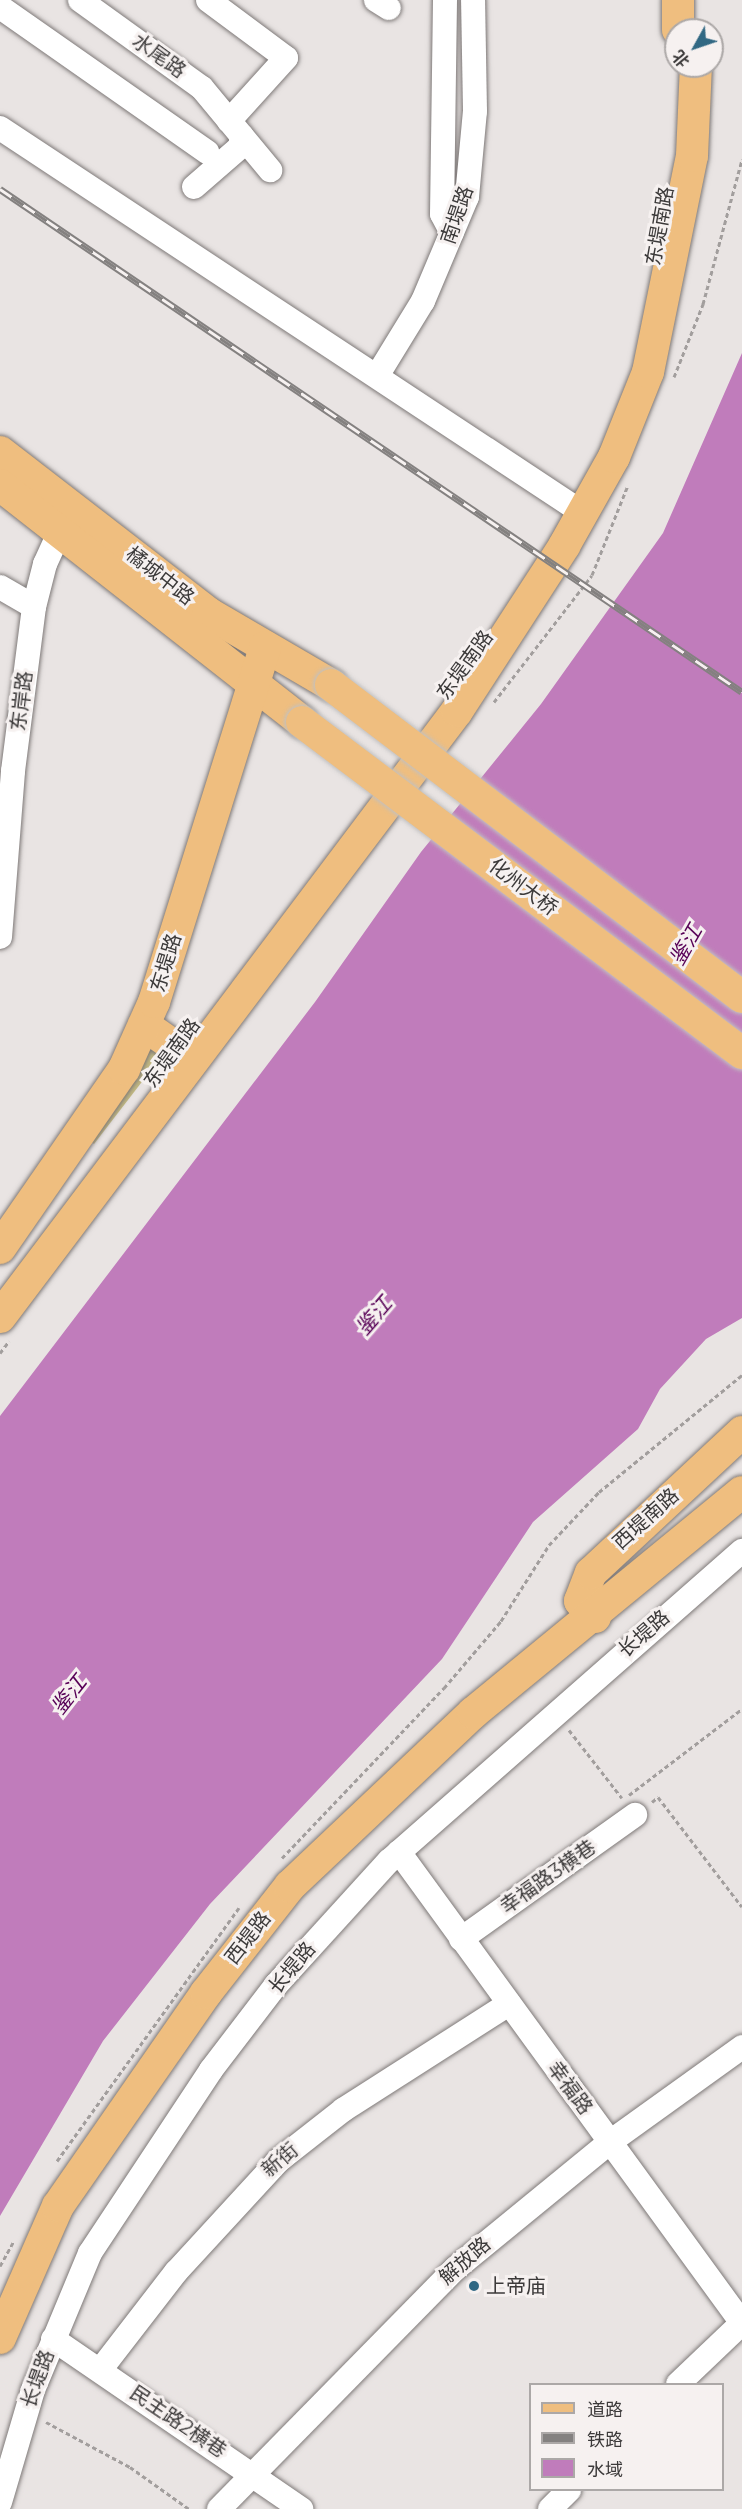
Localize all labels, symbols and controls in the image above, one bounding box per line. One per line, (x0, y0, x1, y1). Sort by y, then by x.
north arrow (664, 18, 724, 78)
street label: 水尾路 (128, 29, 190, 83)
text: 北 (669, 46, 694, 71)
street label: 南堤路 (436, 183, 478, 247)
street label: 东堤南路 (641, 185, 679, 267)
street label: 橘城中路 (121, 542, 199, 610)
street label: 东堤南路 (432, 626, 498, 704)
street label: 东岸路 (6, 670, 38, 732)
street label: 化州大桥 (484, 853, 562, 921)
water label: 鉴江 (665, 921, 707, 969)
street label: 东堤路 (146, 931, 186, 995)
street label: 东堤南路 (139, 1014, 205, 1092)
water label: 鉴江 (351, 1292, 397, 1340)
street label: 西堤南路 (608, 1483, 684, 1555)
street label: 长堤路 (613, 1605, 675, 1663)
water label: 鉴江 (46, 1671, 92, 1719)
street label: 幸福路3横巷 (496, 1835, 600, 1919)
street label: 西堤路 (220, 1907, 276, 1969)
street label: 长堤路 (264, 1937, 320, 1999)
street label: 幸福路 (543, 2057, 597, 2119)
street label: 新街 (257, 2138, 303, 2182)
street label: 解放路 (434, 2232, 496, 2290)
place label: 上帝庙 (486, 2274, 546, 2298)
marker: 上帝庙 (467, 2279, 481, 2293)
street label: 长堤路 (16, 2347, 60, 2411)
street label: 民主路2横巷 (125, 2381, 231, 2463)
legend (529, 2383, 724, 2491)
text: 道路 (587, 2399, 623, 2421)
text: 铁路 (587, 2429, 623, 2451)
text: 水域 (587, 2459, 623, 2481)

